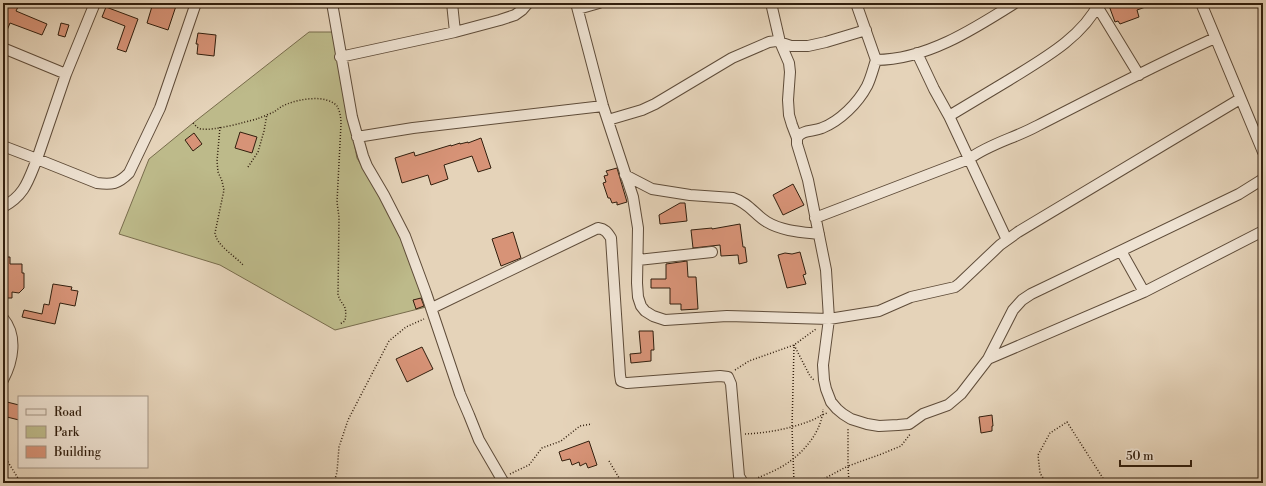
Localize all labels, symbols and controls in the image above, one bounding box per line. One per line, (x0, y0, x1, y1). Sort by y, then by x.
legend (18, 396, 148, 468)
text: Road (54, 405, 82, 420)
text: Park (54, 425, 80, 440)
scale bar (1120, 442, 1191, 468)
text: Building (53, 445, 102, 460)
text: 50 m (1126, 449, 1154, 464)

